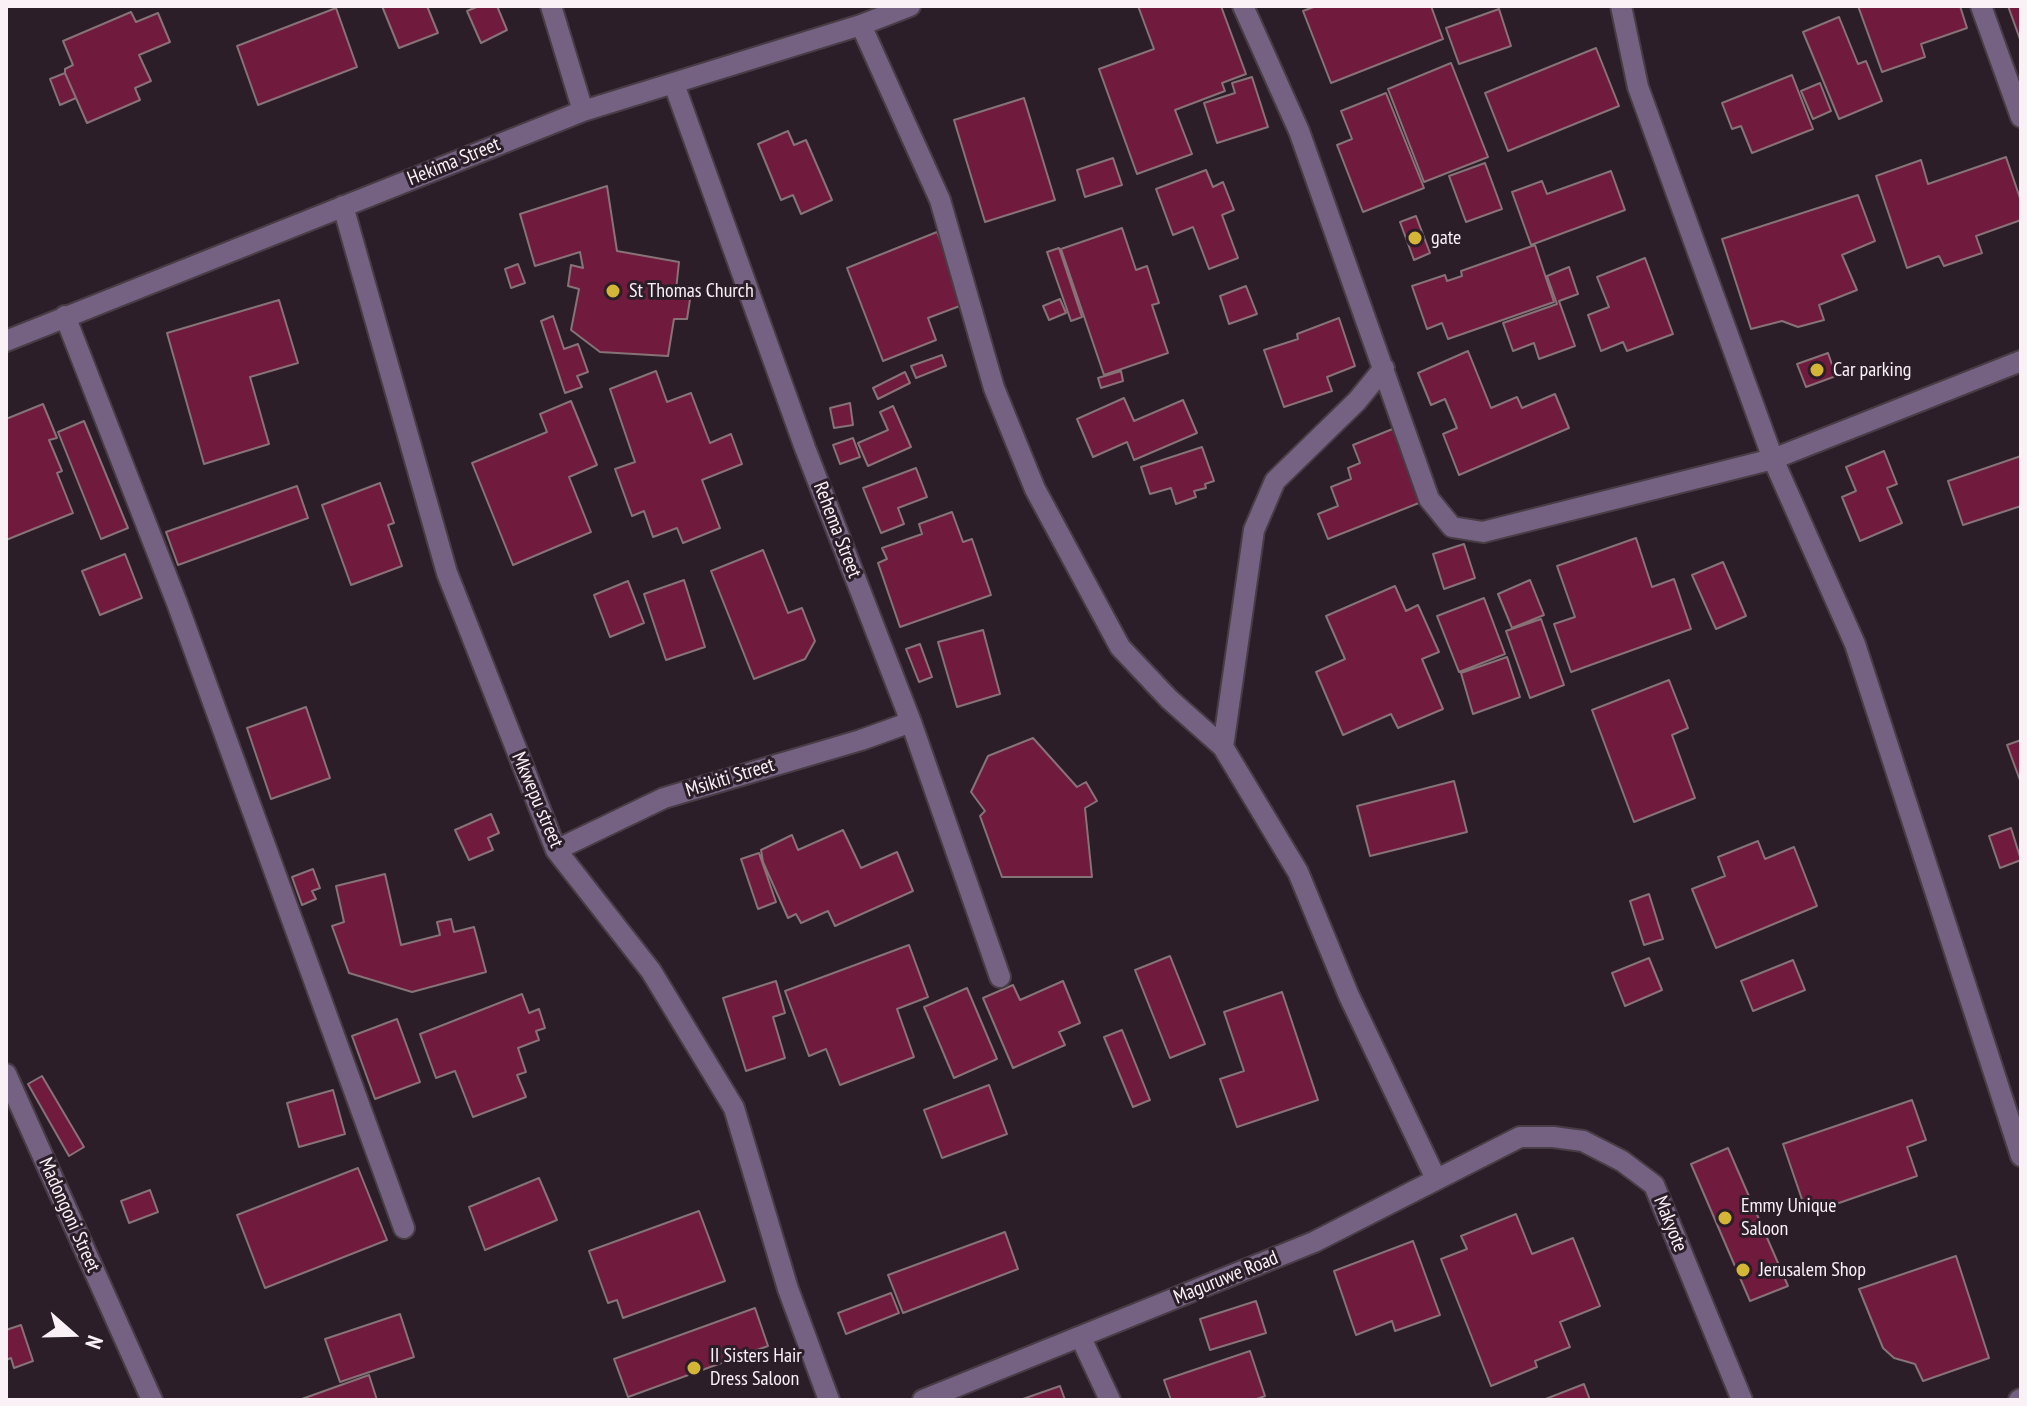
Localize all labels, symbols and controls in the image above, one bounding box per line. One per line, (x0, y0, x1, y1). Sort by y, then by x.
street label: Hekima Street (404, 133, 504, 191)
place label: gate (1431, 226, 1461, 250)
marker: gate (1406, 229, 1424, 247)
place label: St Thomas Church (629, 279, 754, 303)
marker: St Thomas Church (604, 282, 622, 300)
place label: Car parking (1833, 358, 1911, 382)
marker: Car parking (1808, 361, 1826, 379)
street label: Rehema Street (808, 479, 866, 581)
street label: Mkwepu street (506, 749, 568, 851)
street label: Msikiti Street (683, 753, 777, 803)
street label: Madongoni Street (33, 1154, 105, 1276)
street label: Makyote (1648, 1192, 1692, 1256)
place label: Emmy Unique Saloon (1741, 1194, 1836, 1241)
marker: Emmy Unique Saloon (1716, 1209, 1734, 1227)
street label: Maguruwe Road (1170, 1246, 1282, 1310)
place label: Jerusalem Shop (1759, 1258, 1866, 1282)
marker: Jerusalem Shop (1734, 1261, 1752, 1279)
north arrow (32, 1294, 112, 1374)
text: N (79, 1332, 110, 1353)
place label: II Sisters Hair Dress Saloon (710, 1344, 802, 1391)
marker: II Sisters Hair Dress Saloon (685, 1359, 703, 1377)

